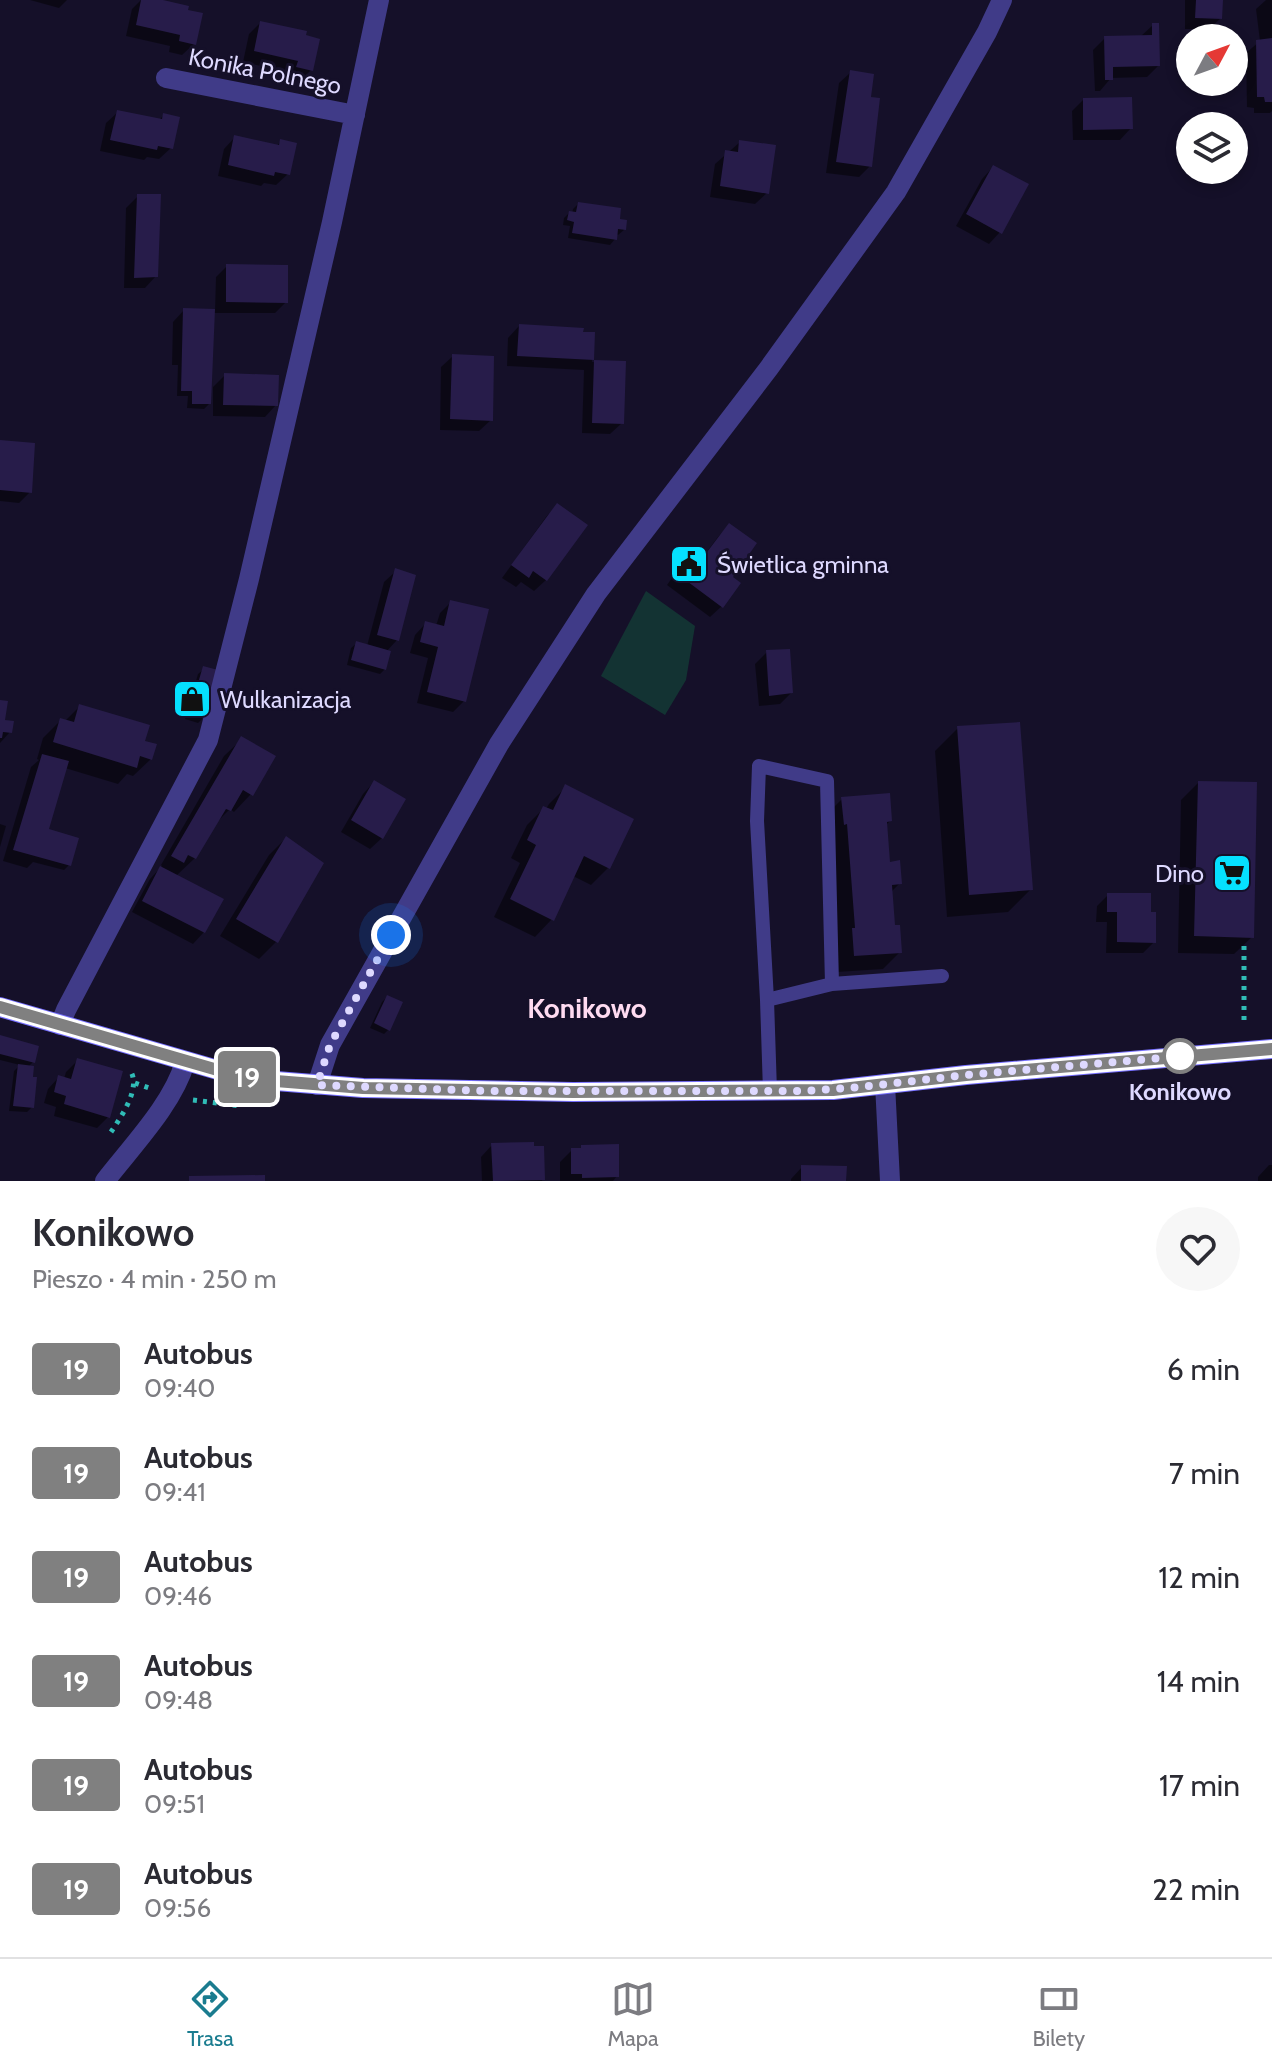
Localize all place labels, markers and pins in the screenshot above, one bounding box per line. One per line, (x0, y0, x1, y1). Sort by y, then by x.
public building icon: Świetlica gminna (668, 543, 710, 585)
place label: Świetlica gminna (717, 550, 889, 579)
shop icon: Wulkanizacja (171, 678, 213, 720)
place label: Wulkanizacja (220, 685, 352, 714)
supermarket icon: Dino (1211, 852, 1253, 894)
place label: Dino (1155, 859, 1204, 888)
marker: Konikowo (1163, 1039, 1197, 1073)
place label: Konikowo (1129, 1077, 1232, 1106)

